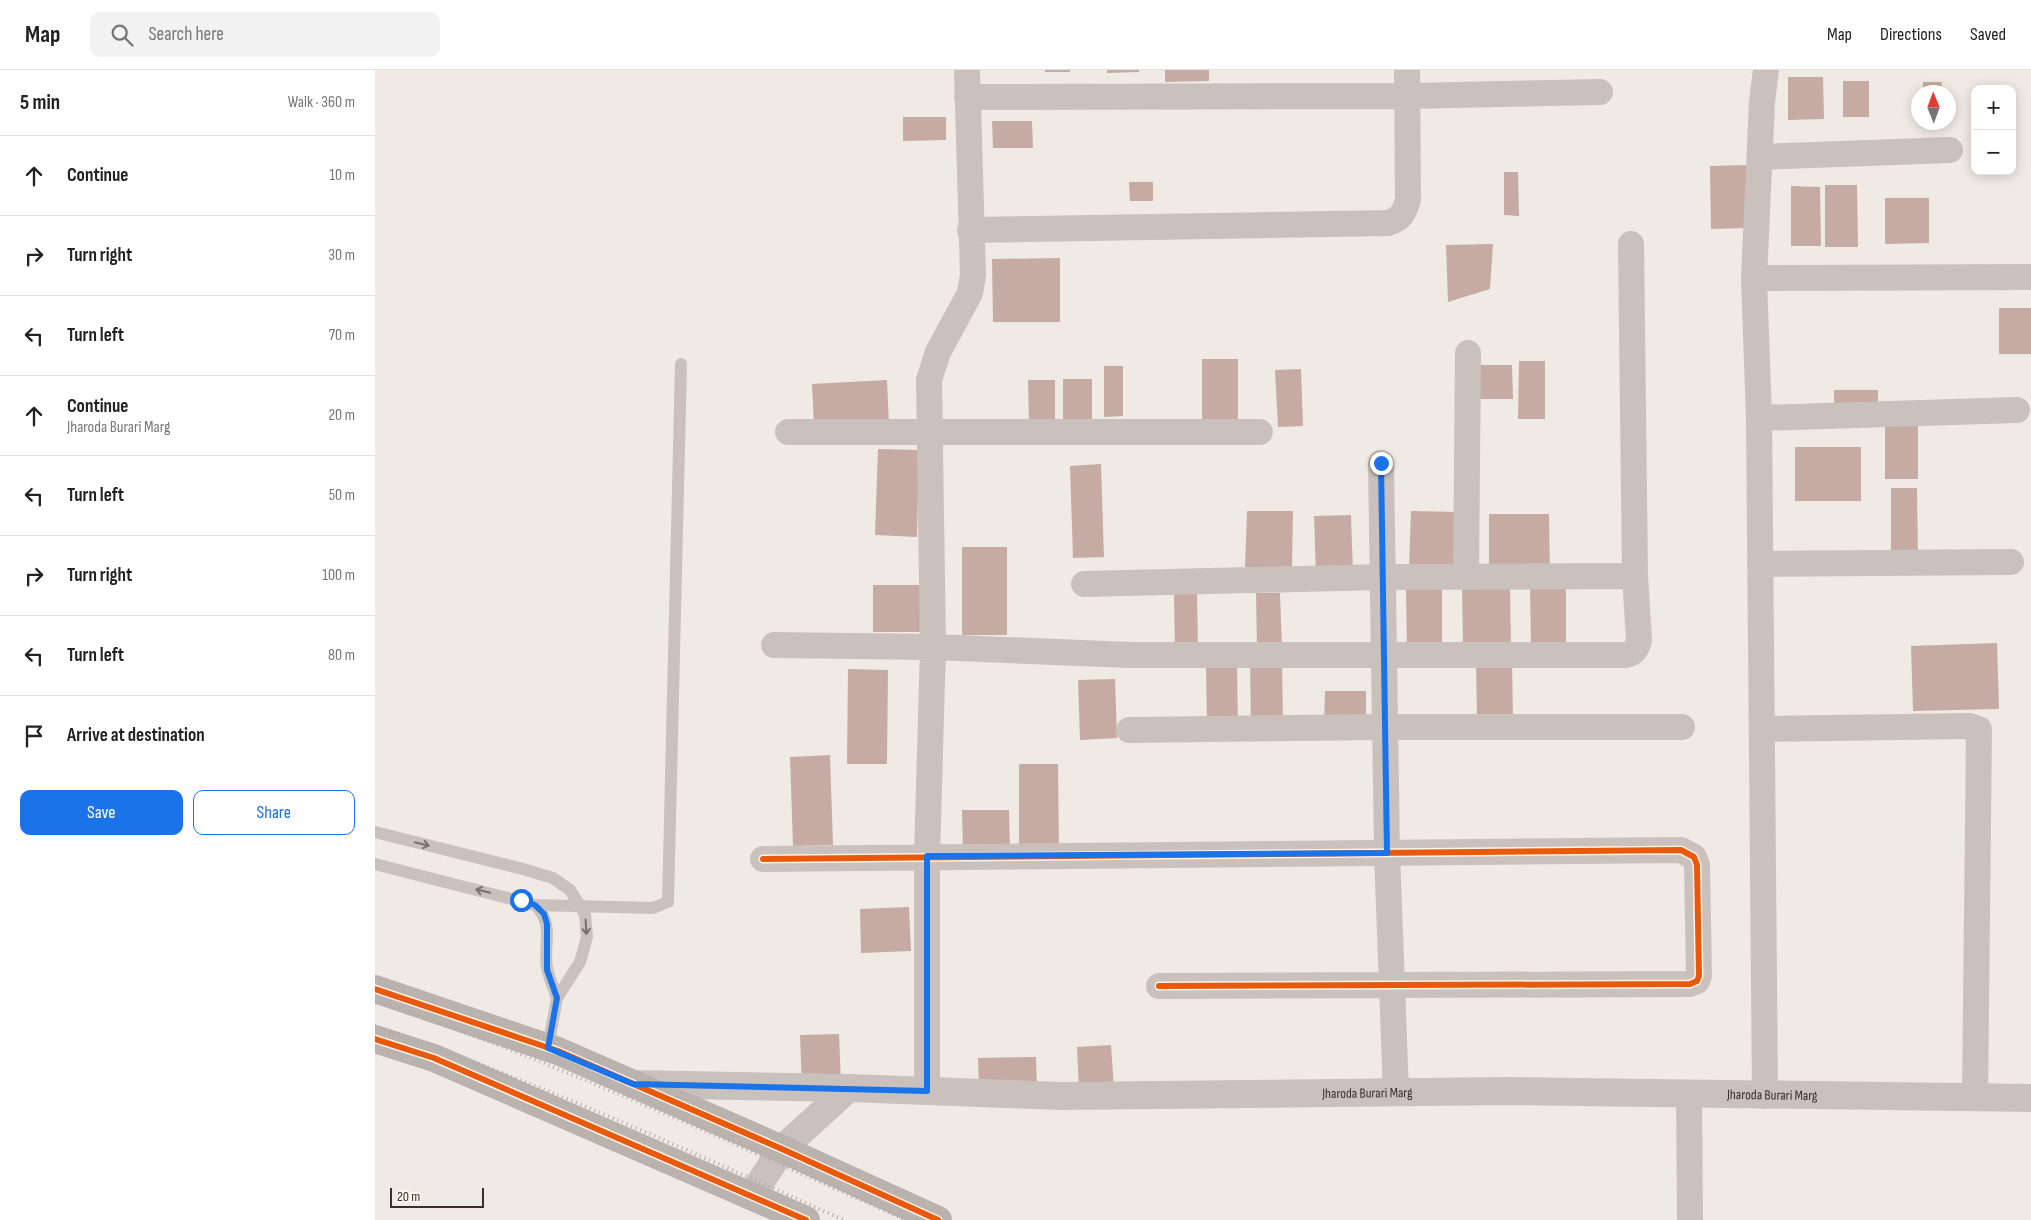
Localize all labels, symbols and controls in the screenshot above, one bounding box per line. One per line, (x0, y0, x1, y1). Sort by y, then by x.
search box (90, 12, 440, 57)
text: Map (25, 20, 60, 49)
icon: search (108, 21, 136, 49)
text: Search here (148, 23, 224, 46)
text: Map (1827, 24, 1852, 45)
text: Directions (1880, 24, 1942, 45)
text: Saved (1970, 24, 2006, 45)
north arrow (1911, 85, 1956, 130)
map controls (1971, 85, 2016, 175)
button: + (1971, 85, 2016, 130)
text: 5 min (20, 90, 60, 115)
text: Walk · 360 m (288, 93, 355, 112)
button: − (1971, 130, 2016, 175)
icon: ahead (20, 162, 48, 190)
text: Continue (67, 164, 128, 187)
text: 10 m (329, 166, 355, 185)
icon: right (20, 242, 48, 270)
text: Turn right (67, 244, 132, 267)
text: 30 m (328, 246, 355, 265)
icon: left (20, 322, 48, 350)
text: Turn left (67, 324, 124, 347)
text: 70 m (329, 326, 355, 345)
text: Continue (67, 395, 128, 418)
icon: ahead (20, 402, 48, 430)
text: 20 m (328, 406, 355, 425)
text: Jharoda Burari Marg (67, 418, 170, 437)
route end (1370, 452, 1393, 475)
icon: left (20, 482, 48, 510)
text: Turn left (67, 484, 124, 507)
text: 50 m (329, 486, 355, 505)
icon: right (20, 562, 48, 590)
text: Turn right (67, 564, 132, 587)
text: 100 m (322, 566, 355, 585)
icon: left (20, 642, 48, 670)
text: Turn left (67, 644, 124, 667)
text: 80 m (328, 646, 355, 665)
icon: arrive (20, 722, 48, 750)
text: Arrive at destination (67, 724, 205, 747)
button: Save (20, 790, 183, 835)
button: Share (193, 790, 355, 835)
one-way arrow (414, 839, 430, 849)
one-way arrow (475, 886, 491, 895)
route start (510, 889, 533, 912)
one-way arrow (582, 918, 591, 934)
street label: Jharoda Burari Marg (1321, 1084, 1413, 1102)
street label: Jharoda Burari Marg (1726, 1085, 1818, 1104)
scale bar (390, 1185, 484, 1208)
text: 20 m (397, 1188, 420, 1205)

